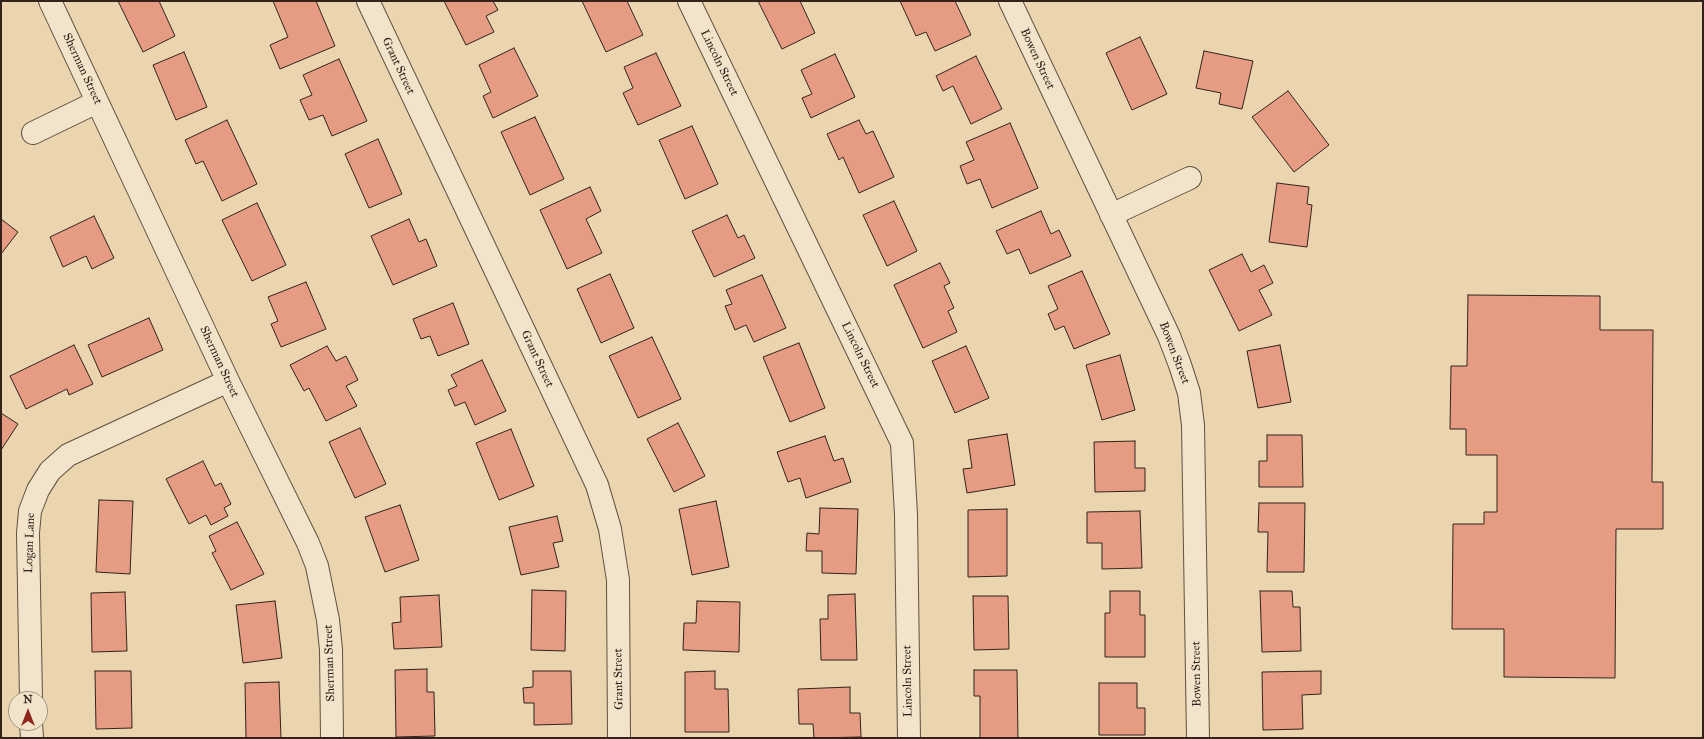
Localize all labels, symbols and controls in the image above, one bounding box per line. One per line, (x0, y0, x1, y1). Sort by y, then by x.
street label: Bowen Street (1017, 26, 1057, 92)
street label: Lincoln Street (697, 28, 741, 98)
street label: Sherman Street (59, 31, 105, 107)
street label: Grant Street (378, 35, 418, 97)
street label: Lincoln Street (838, 320, 882, 390)
street label: Bowen Street (1156, 320, 1192, 386)
street label: Sherman Street (196, 324, 242, 400)
street label: Grant Street (517, 328, 557, 390)
street label: Logan Lane (22, 513, 38, 573)
street label: Sherman Street (321, 624, 339, 702)
street label: Bowen Street (1189, 641, 1205, 707)
street label: Lincoln Street (900, 645, 916, 717)
street label: Grant Street (611, 648, 627, 710)
north arrow (8, 691, 48, 731)
text: N (23, 693, 33, 706)

